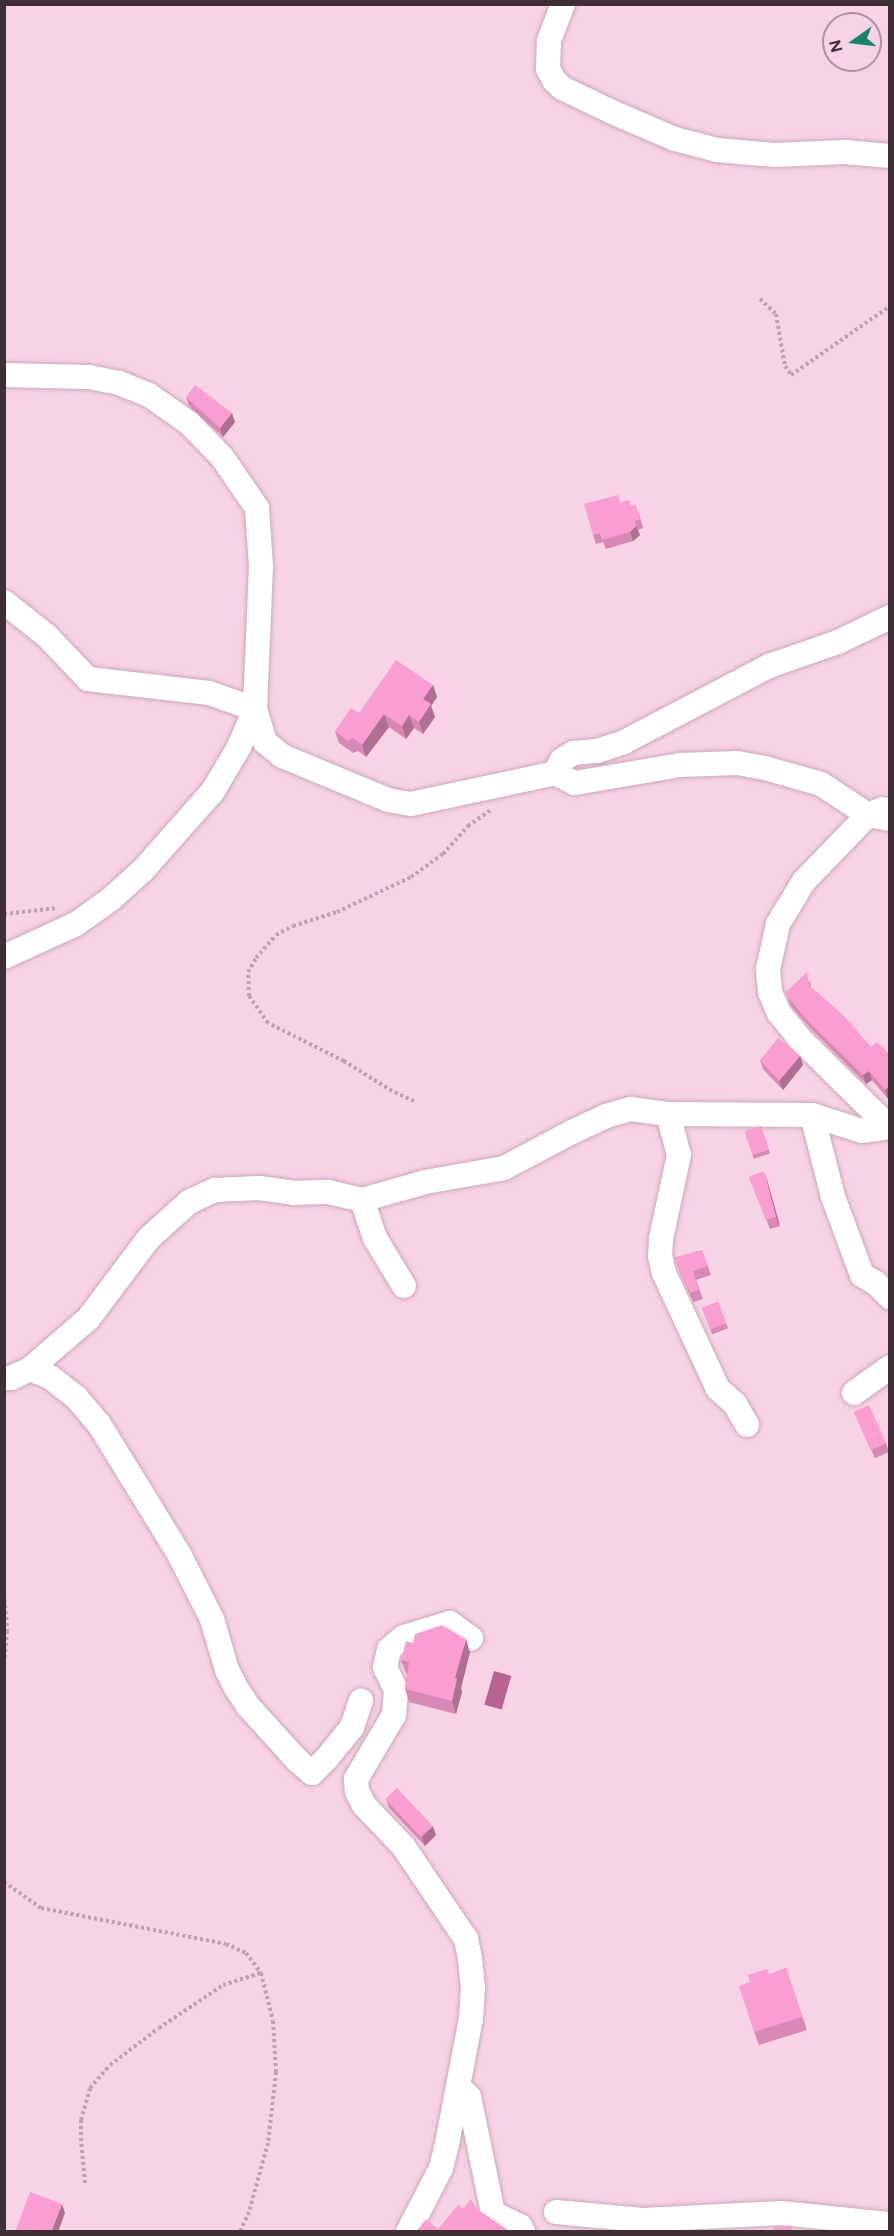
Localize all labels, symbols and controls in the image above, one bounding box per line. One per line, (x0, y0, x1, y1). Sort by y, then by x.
north arrow (822, 12, 882, 72)
text: N (825, 38, 847, 54)

